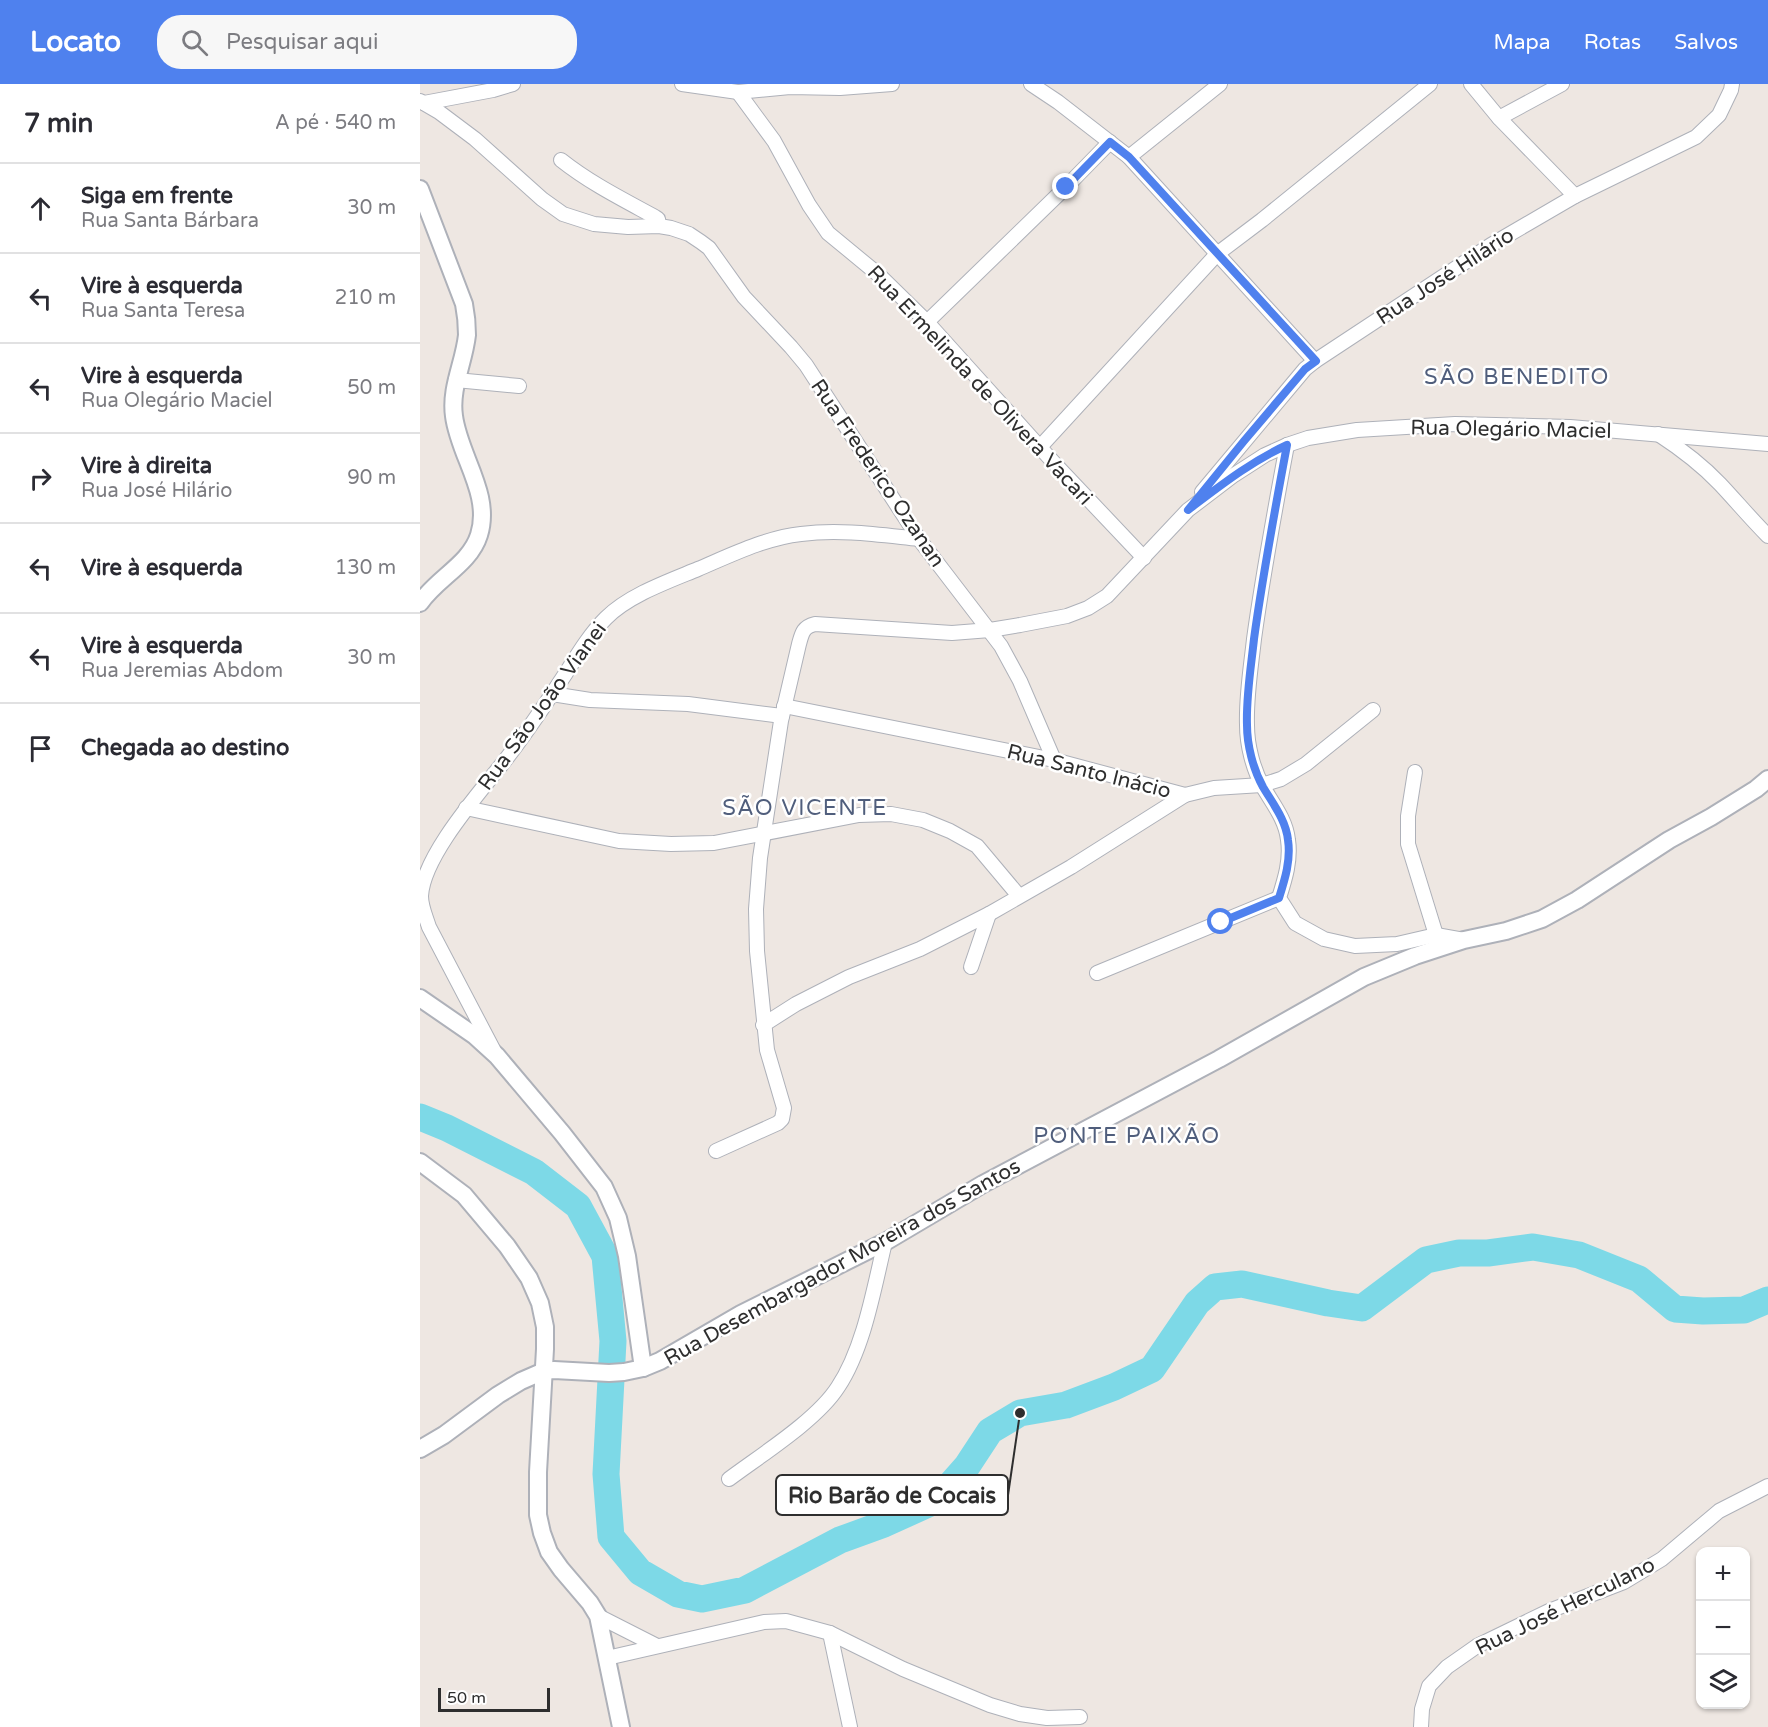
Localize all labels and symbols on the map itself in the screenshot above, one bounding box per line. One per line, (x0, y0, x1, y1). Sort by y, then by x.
route end (1052, 173, 1078, 199)
street label: Rua José Hilário (1372, 223, 1519, 330)
street label: Rua Ermelinda de Olivera Vacari (862, 260, 1097, 510)
district label: SÃO BENEDITO (1424, 364, 1610, 390)
street label: Rua Frederico Ozanan (805, 375, 950, 572)
street label: Rua Olegário Maciel (1410, 415, 1612, 444)
street label: Rua São João Vianei (473, 617, 612, 795)
street label: Rua Santo Inácio (1004, 739, 1173, 804)
district label: SÃO VICENTE (722, 795, 888, 821)
route start (1207, 908, 1233, 934)
district label: PONTE PAIXÃO (1033, 1123, 1221, 1149)
street label: Rua Desembargador Moreira dos Santos (660, 1154, 1025, 1371)
callout: Rio Barão de Cocais (776, 1475, 1008, 1515)
text: Rio Barão de Cocais (788, 1483, 997, 1509)
street label: Rua José Herculano (1471, 1552, 1659, 1661)
scale bar (438, 1685, 550, 1712)

